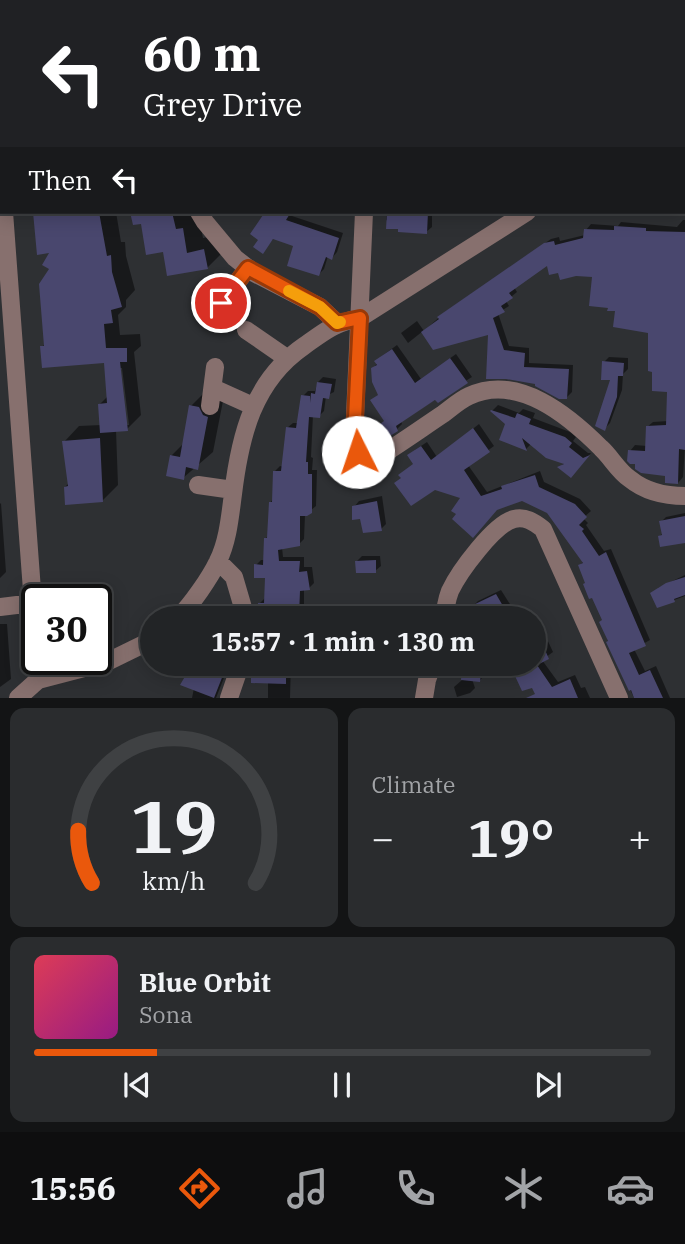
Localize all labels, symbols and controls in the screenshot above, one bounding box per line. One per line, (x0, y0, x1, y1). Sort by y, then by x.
text: 60 m (143, 21, 261, 84)
icon: left (28, 28, 119, 119)
text: Grey Drive (143, 83, 303, 125)
icon: left (106, 161, 144, 199)
text: Then (28, 163, 92, 197)
pin (191, 273, 251, 333)
icon: arrive (202, 284, 240, 322)
position arrow (321, 415, 395, 489)
speed limit sign: 30 (21, 584, 112, 675)
text: 15:57 · 1 min · 130 m (211, 624, 475, 658)
text: Climate (372, 769, 455, 799)
text: 19 (130, 779, 217, 874)
text: 19° (468, 804, 555, 871)
text: − (372, 813, 394, 862)
text: + (628, 813, 651, 862)
text: km/h (142, 864, 205, 897)
text: Blue Orbit (139, 965, 271, 999)
text: Sona (139, 999, 193, 1029)
icon: previous (118, 1066, 156, 1104)
icon: pause (323, 1066, 361, 1104)
icon: next (529, 1066, 567, 1104)
icon: directions (175, 1164, 224, 1213)
icon: music (283, 1164, 332, 1213)
icon: phone (391, 1164, 440, 1213)
icon: climate (499, 1164, 548, 1213)
icon: car (606, 1164, 655, 1213)
text: 15:56 (29, 1167, 116, 1209)

